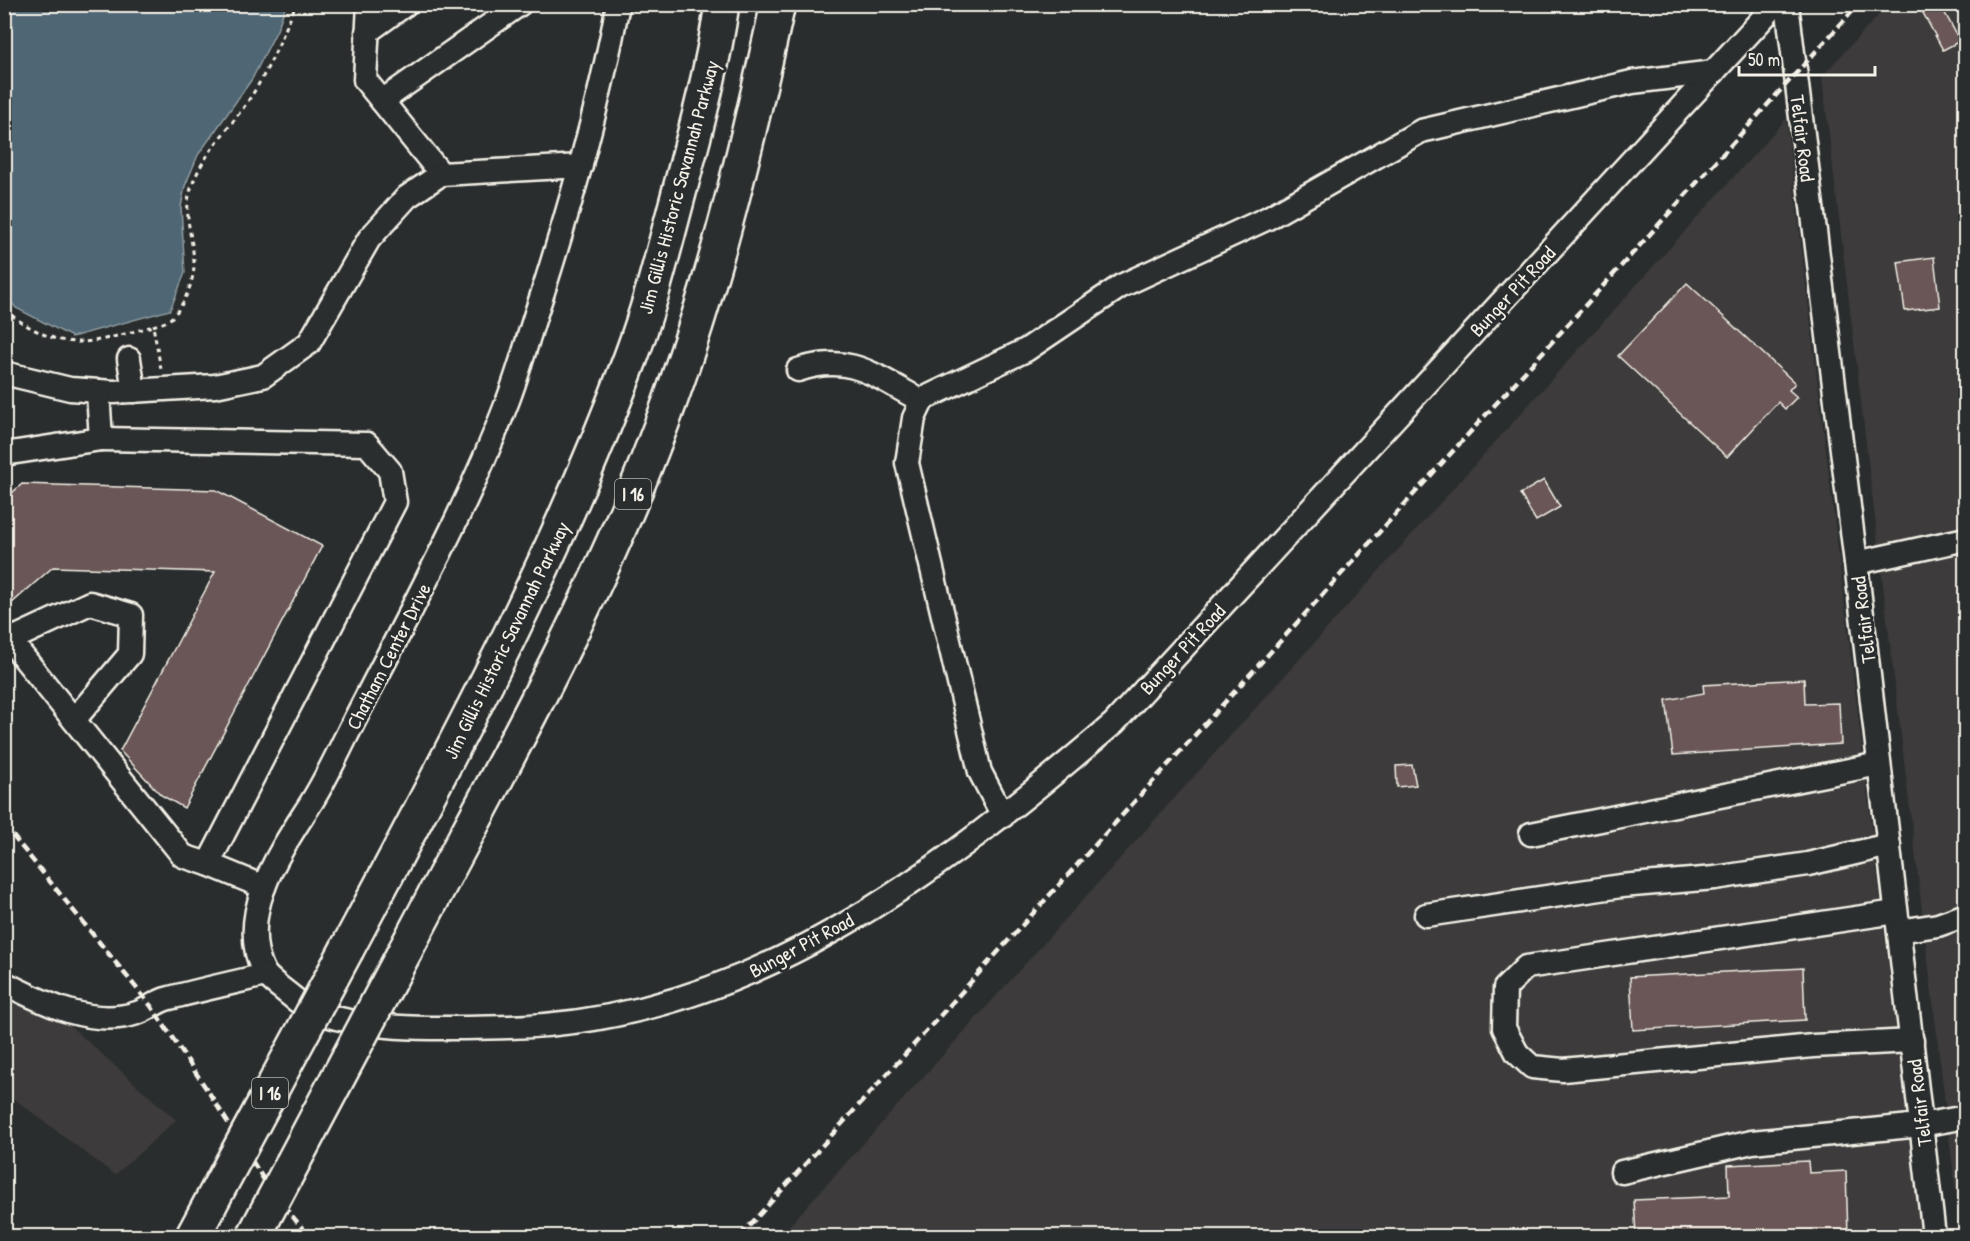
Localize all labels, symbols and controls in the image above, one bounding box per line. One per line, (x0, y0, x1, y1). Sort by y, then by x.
scale bar (1739, 39, 1876, 77)
text: 50 m (1748, 47, 1780, 72)
street label: Jim Gillis Historic Savannah Parkway (631, 57, 725, 317)
street label: Telfair Road (1784, 93, 1822, 183)
street label: Bunger Pit Road (1463, 240, 1561, 342)
road number: I 16 (615, 479, 651, 509)
street label: Jim Gillis Historic Savannah Parkway (437, 517, 575, 763)
street label: Telfair Road (1844, 575, 1882, 665)
street label: Chatham Center Drive (339, 578, 437, 734)
street label: Bunger Pit Road (1133, 598, 1231, 700)
street label: Bunger Pit Road (744, 906, 858, 984)
street label: Telfair Road (1900, 1058, 1938, 1148)
road number: I 16 (252, 1078, 288, 1108)

